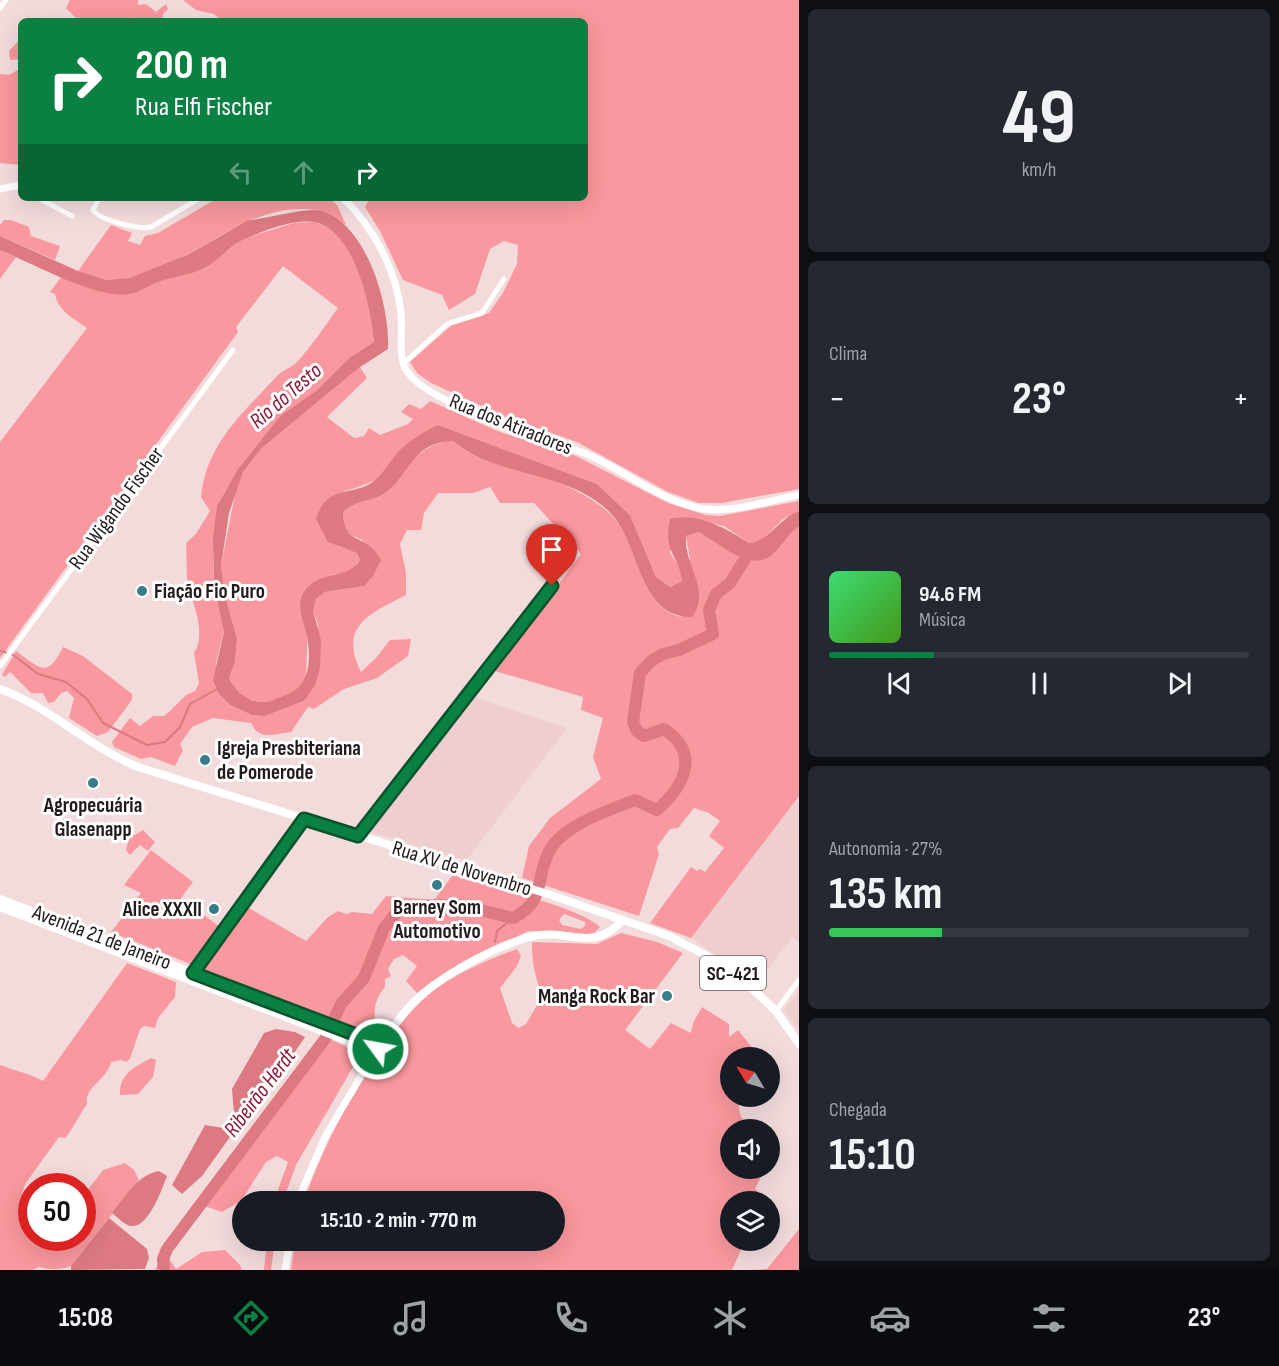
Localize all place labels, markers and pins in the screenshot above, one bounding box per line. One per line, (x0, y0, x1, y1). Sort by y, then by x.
pin (526, 524, 577, 586)
place label: Fiação Fio Puro (154, 579, 265, 604)
marker: Fiação Fio Puro (135, 584, 149, 598)
place label: Igreja Presbiteriana de Pomerode (217, 736, 361, 785)
marker: Igreja Presbiteriana de Pomerode (198, 753, 212, 767)
marker: Agropecuária Glasenapp (86, 776, 100, 790)
place label: Agropecuária Glasenapp (43, 793, 142, 842)
marker: Barney Som Automotivo (430, 878, 444, 892)
place label: Barney Som Automotivo (392, 895, 481, 944)
place label: Alice XXXII (122, 897, 202, 922)
marker: Alice XXXII (207, 902, 221, 916)
place label: Manga Rock Bar (538, 984, 655, 1009)
marker: Manga Rock Bar (660, 989, 674, 1003)

